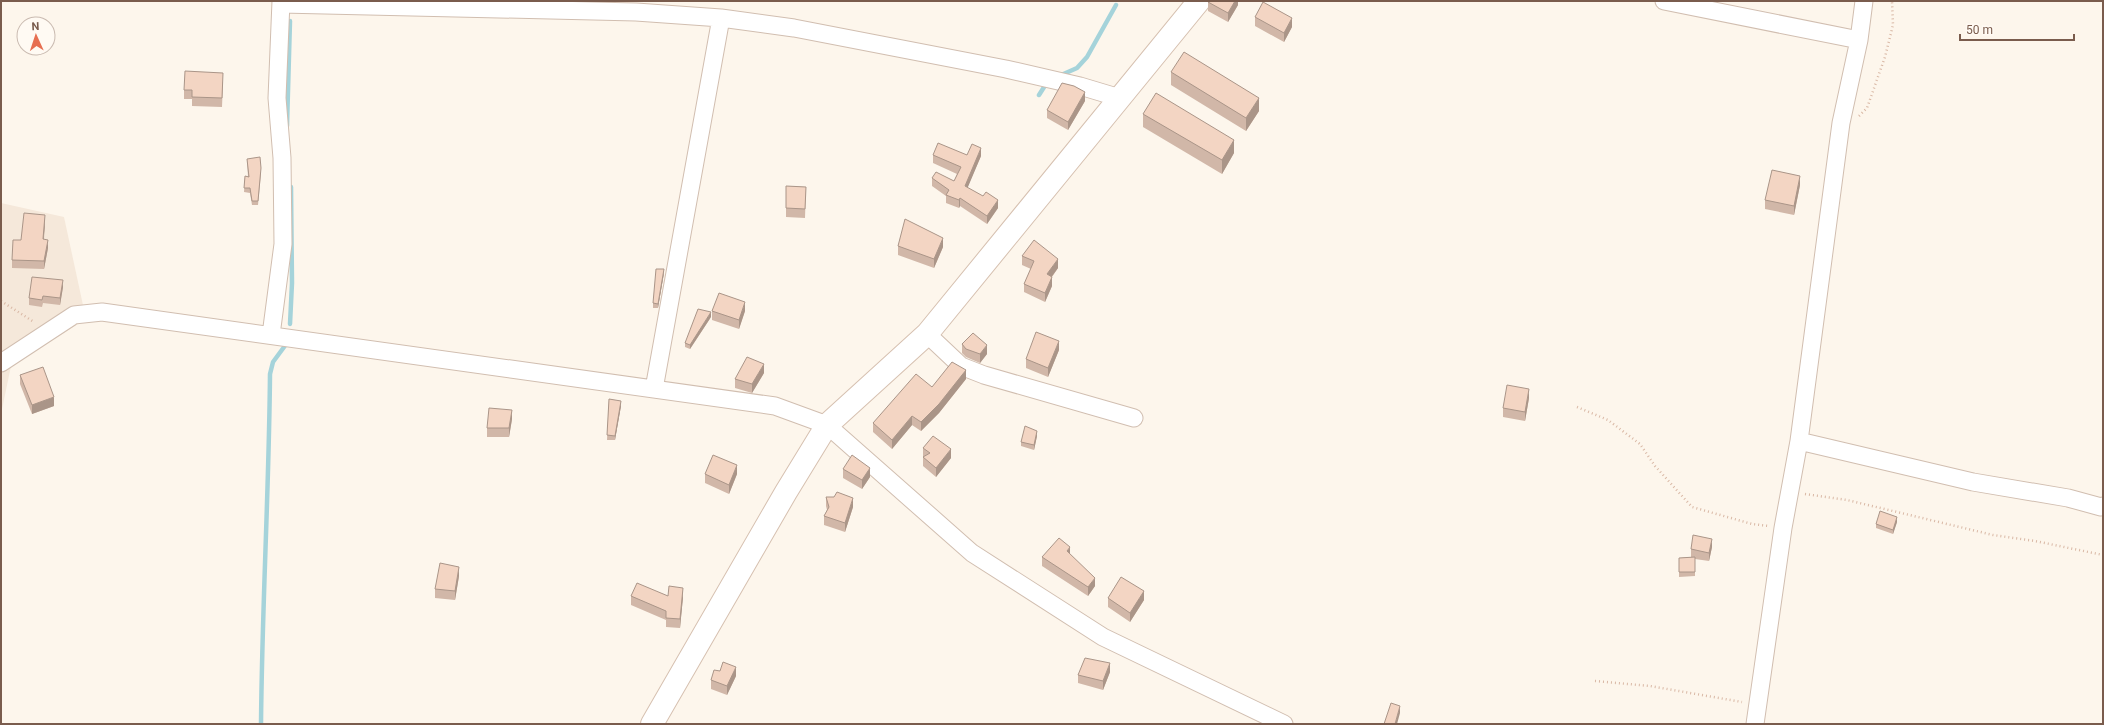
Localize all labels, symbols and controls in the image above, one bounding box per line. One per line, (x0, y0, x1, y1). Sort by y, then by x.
north arrow (16, 16, 56, 56)
scale bar (1960, 16, 2074, 42)
text: N (31, 20, 40, 33)
text: 50 m (1966, 23, 1993, 37)

